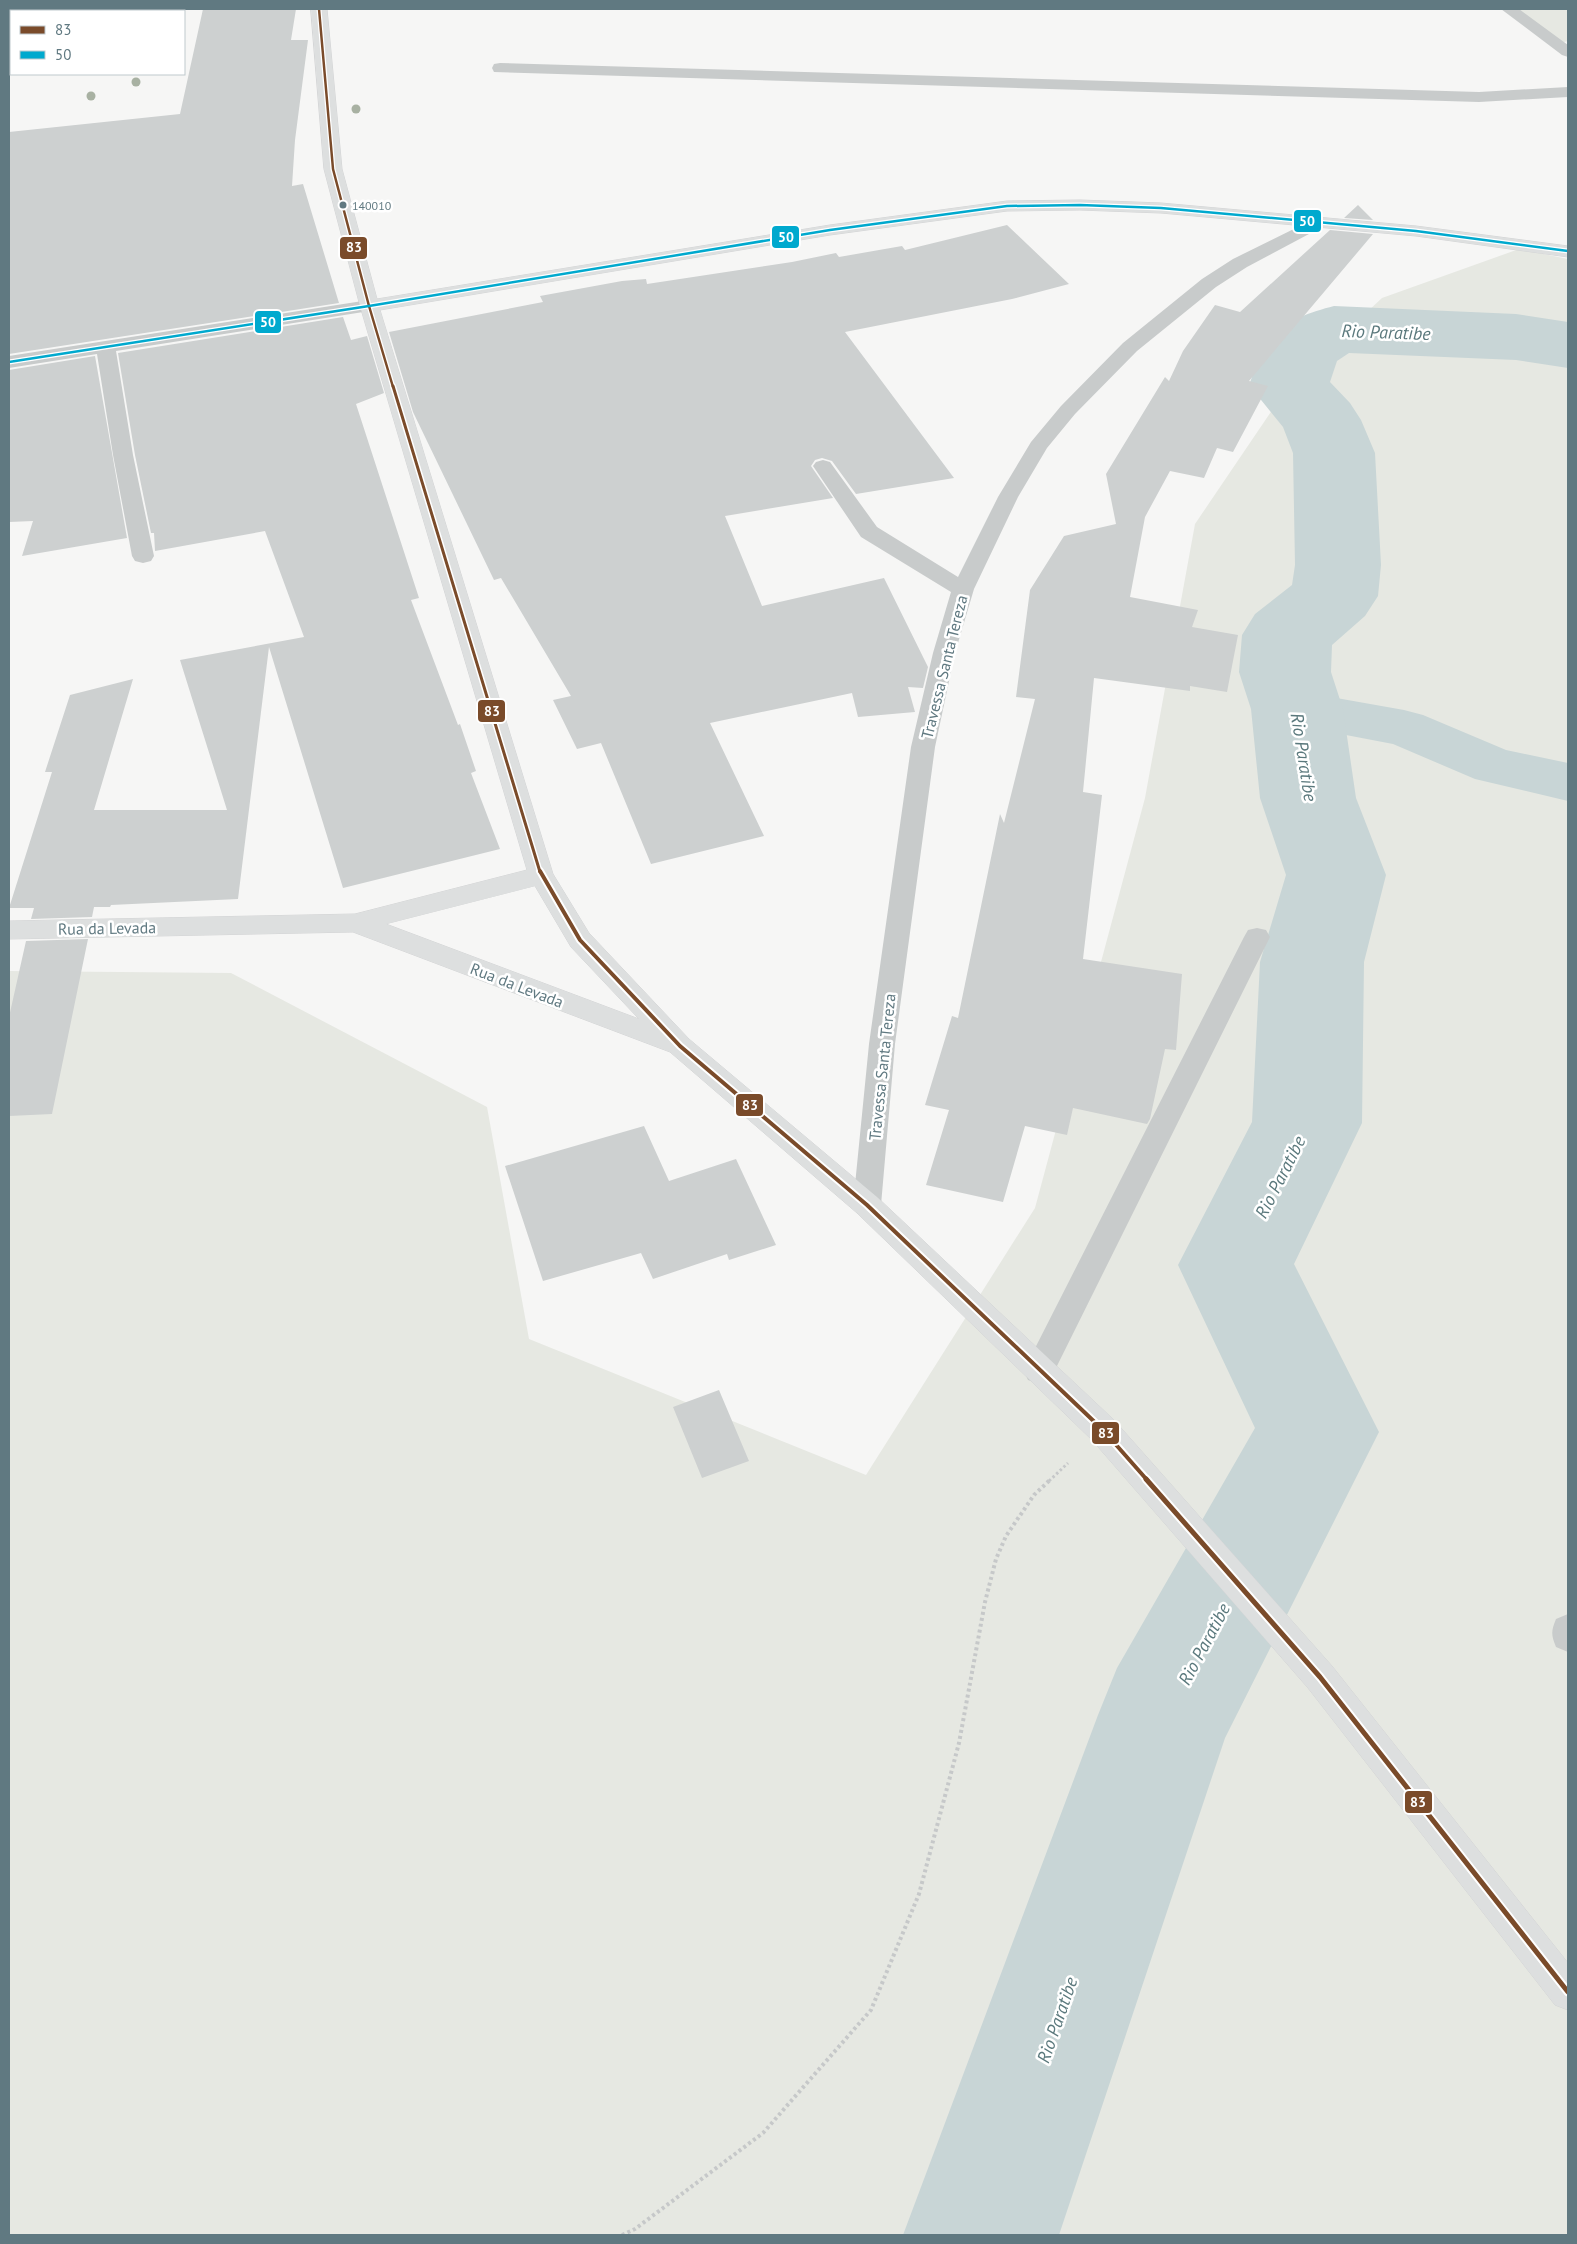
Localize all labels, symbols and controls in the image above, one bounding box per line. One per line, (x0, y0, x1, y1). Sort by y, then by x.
legend (10, 10, 185, 75)
text: 83 (55, 20, 71, 39)
text: 50 (55, 45, 71, 64)
place label: 140010 (352, 198, 392, 213)
marker: 140010 (338, 200, 348, 210)
line badge: 50 (1293, 209, 1322, 233)
text: 50 (1299, 212, 1315, 230)
line badge: 50 (771, 225, 800, 249)
text: 50 (778, 228, 794, 246)
line badge: 83 (339, 236, 368, 260)
text: 83 (346, 238, 362, 256)
line badge: 50 (254, 310, 282, 334)
text: 50 (260, 313, 276, 331)
water label: Rio Paratibe (1341, 319, 1432, 345)
street label: Travessa Santa Tereza (916, 593, 972, 741)
line badge: 83 (477, 699, 506, 723)
text: 83 (484, 702, 500, 720)
water label: Rio Paratibe (1286, 711, 1322, 804)
street label: Rua da Levada (58, 917, 156, 939)
street label: Rua da Levada (468, 958, 566, 1012)
street label: Travessa Santa Tereza (864, 993, 900, 1141)
line badge: 83 (735, 1093, 764, 1117)
text: 83 (742, 1096, 758, 1114)
water label: Rio Paratibe (1249, 1131, 1311, 1222)
line badge: 83 (1091, 1421, 1120, 1445)
text: 83 (1098, 1424, 1114, 1442)
water label: Rio Paratibe (1173, 1599, 1235, 1689)
line badge: 83 (1404, 1790, 1433, 1814)
text: 83 (1410, 1793, 1426, 1811)
water label: Rio Paratibe (1032, 1973, 1083, 2066)

